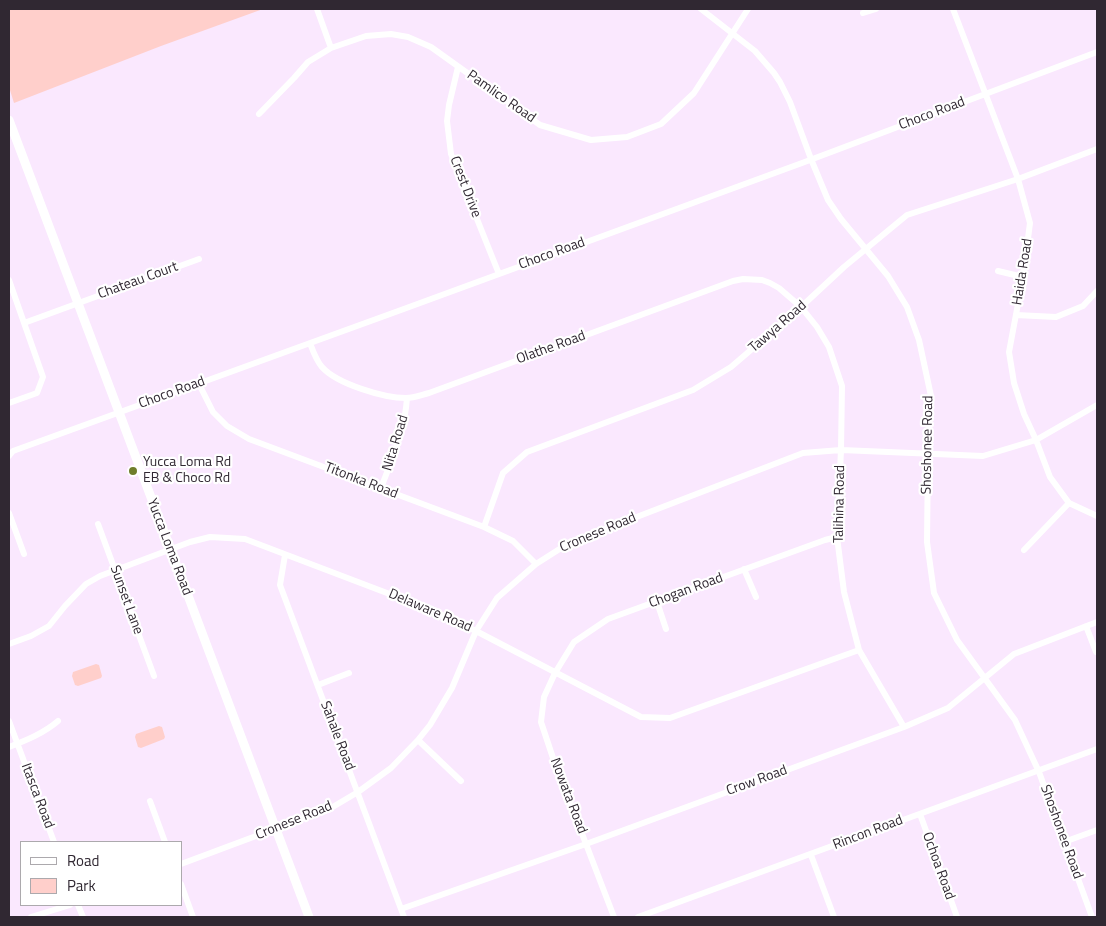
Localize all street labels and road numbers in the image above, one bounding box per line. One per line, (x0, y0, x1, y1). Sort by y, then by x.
street label: Pamlico Road (463, 67, 539, 127)
street label: Choco Road (897, 94, 967, 134)
street label: Crest Drive (446, 154, 484, 220)
street label: Choco Road (517, 234, 587, 274)
street label: Haida Road (1009, 237, 1037, 307)
street label: Chateau Court (96, 259, 180, 303)
street label: Tawya Road (746, 297, 810, 357)
street label: Olathe Road (514, 328, 588, 368)
street label: Choco Road (137, 373, 207, 413)
street label: Shoshonee Road (919, 395, 937, 495)
street label: Nita Road (380, 413, 412, 473)
street label: Titonka Road (322, 459, 400, 503)
street label: Talihina Road (831, 465, 849, 543)
street label: Yucca Loma Road (143, 496, 195, 598)
street label: Cronese Road (557, 509, 639, 557)
street label: Sunset Lane (106, 563, 146, 637)
street label: Chogan Road (647, 570, 725, 612)
street label: Delaware Road (386, 586, 474, 636)
street label: Sahale Road (316, 699, 358, 773)
street label: Nowata Road (546, 756, 590, 836)
street label: Itasca Road (17, 761, 57, 831)
street label: Crow Road (724, 762, 790, 800)
street label: Shoshonee Road (1036, 783, 1086, 881)
street label: Cronese Road (253, 798, 335, 844)
street label: Rincon Road (831, 812, 905, 854)
street label: Ochoa Road (918, 830, 958, 902)

